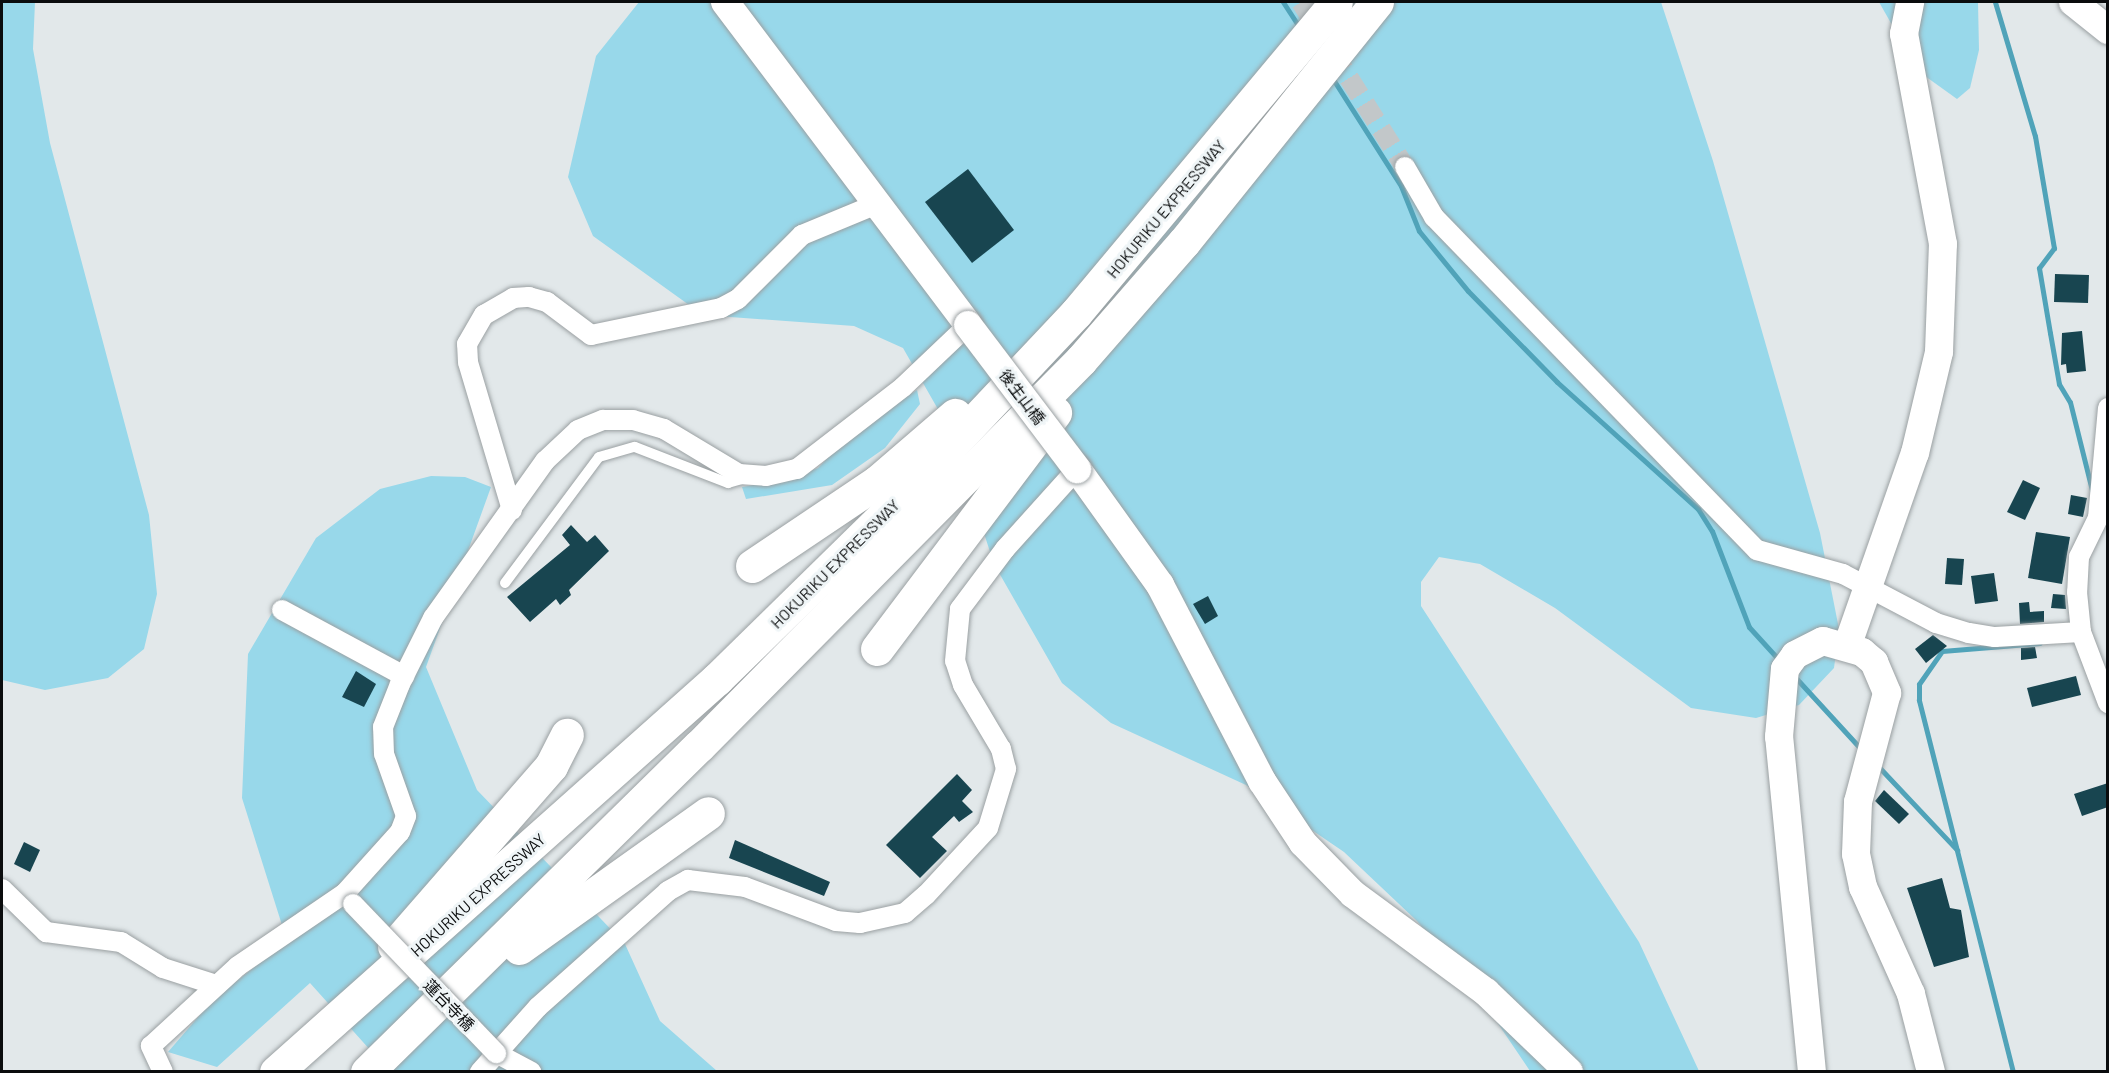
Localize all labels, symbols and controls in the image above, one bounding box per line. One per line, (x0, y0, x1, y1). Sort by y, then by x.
street label: HOKURIKU EXPRESSWAY (1103, 136, 1229, 282)
street label: 後生山橋 (995, 366, 1049, 428)
street label: HOKURIKU EXPRESSWAY (767, 496, 903, 632)
street label: HOKURIKU EXPRESSWAY (407, 829, 549, 961)
street label: 蓮台寺橋 (420, 975, 478, 1035)

